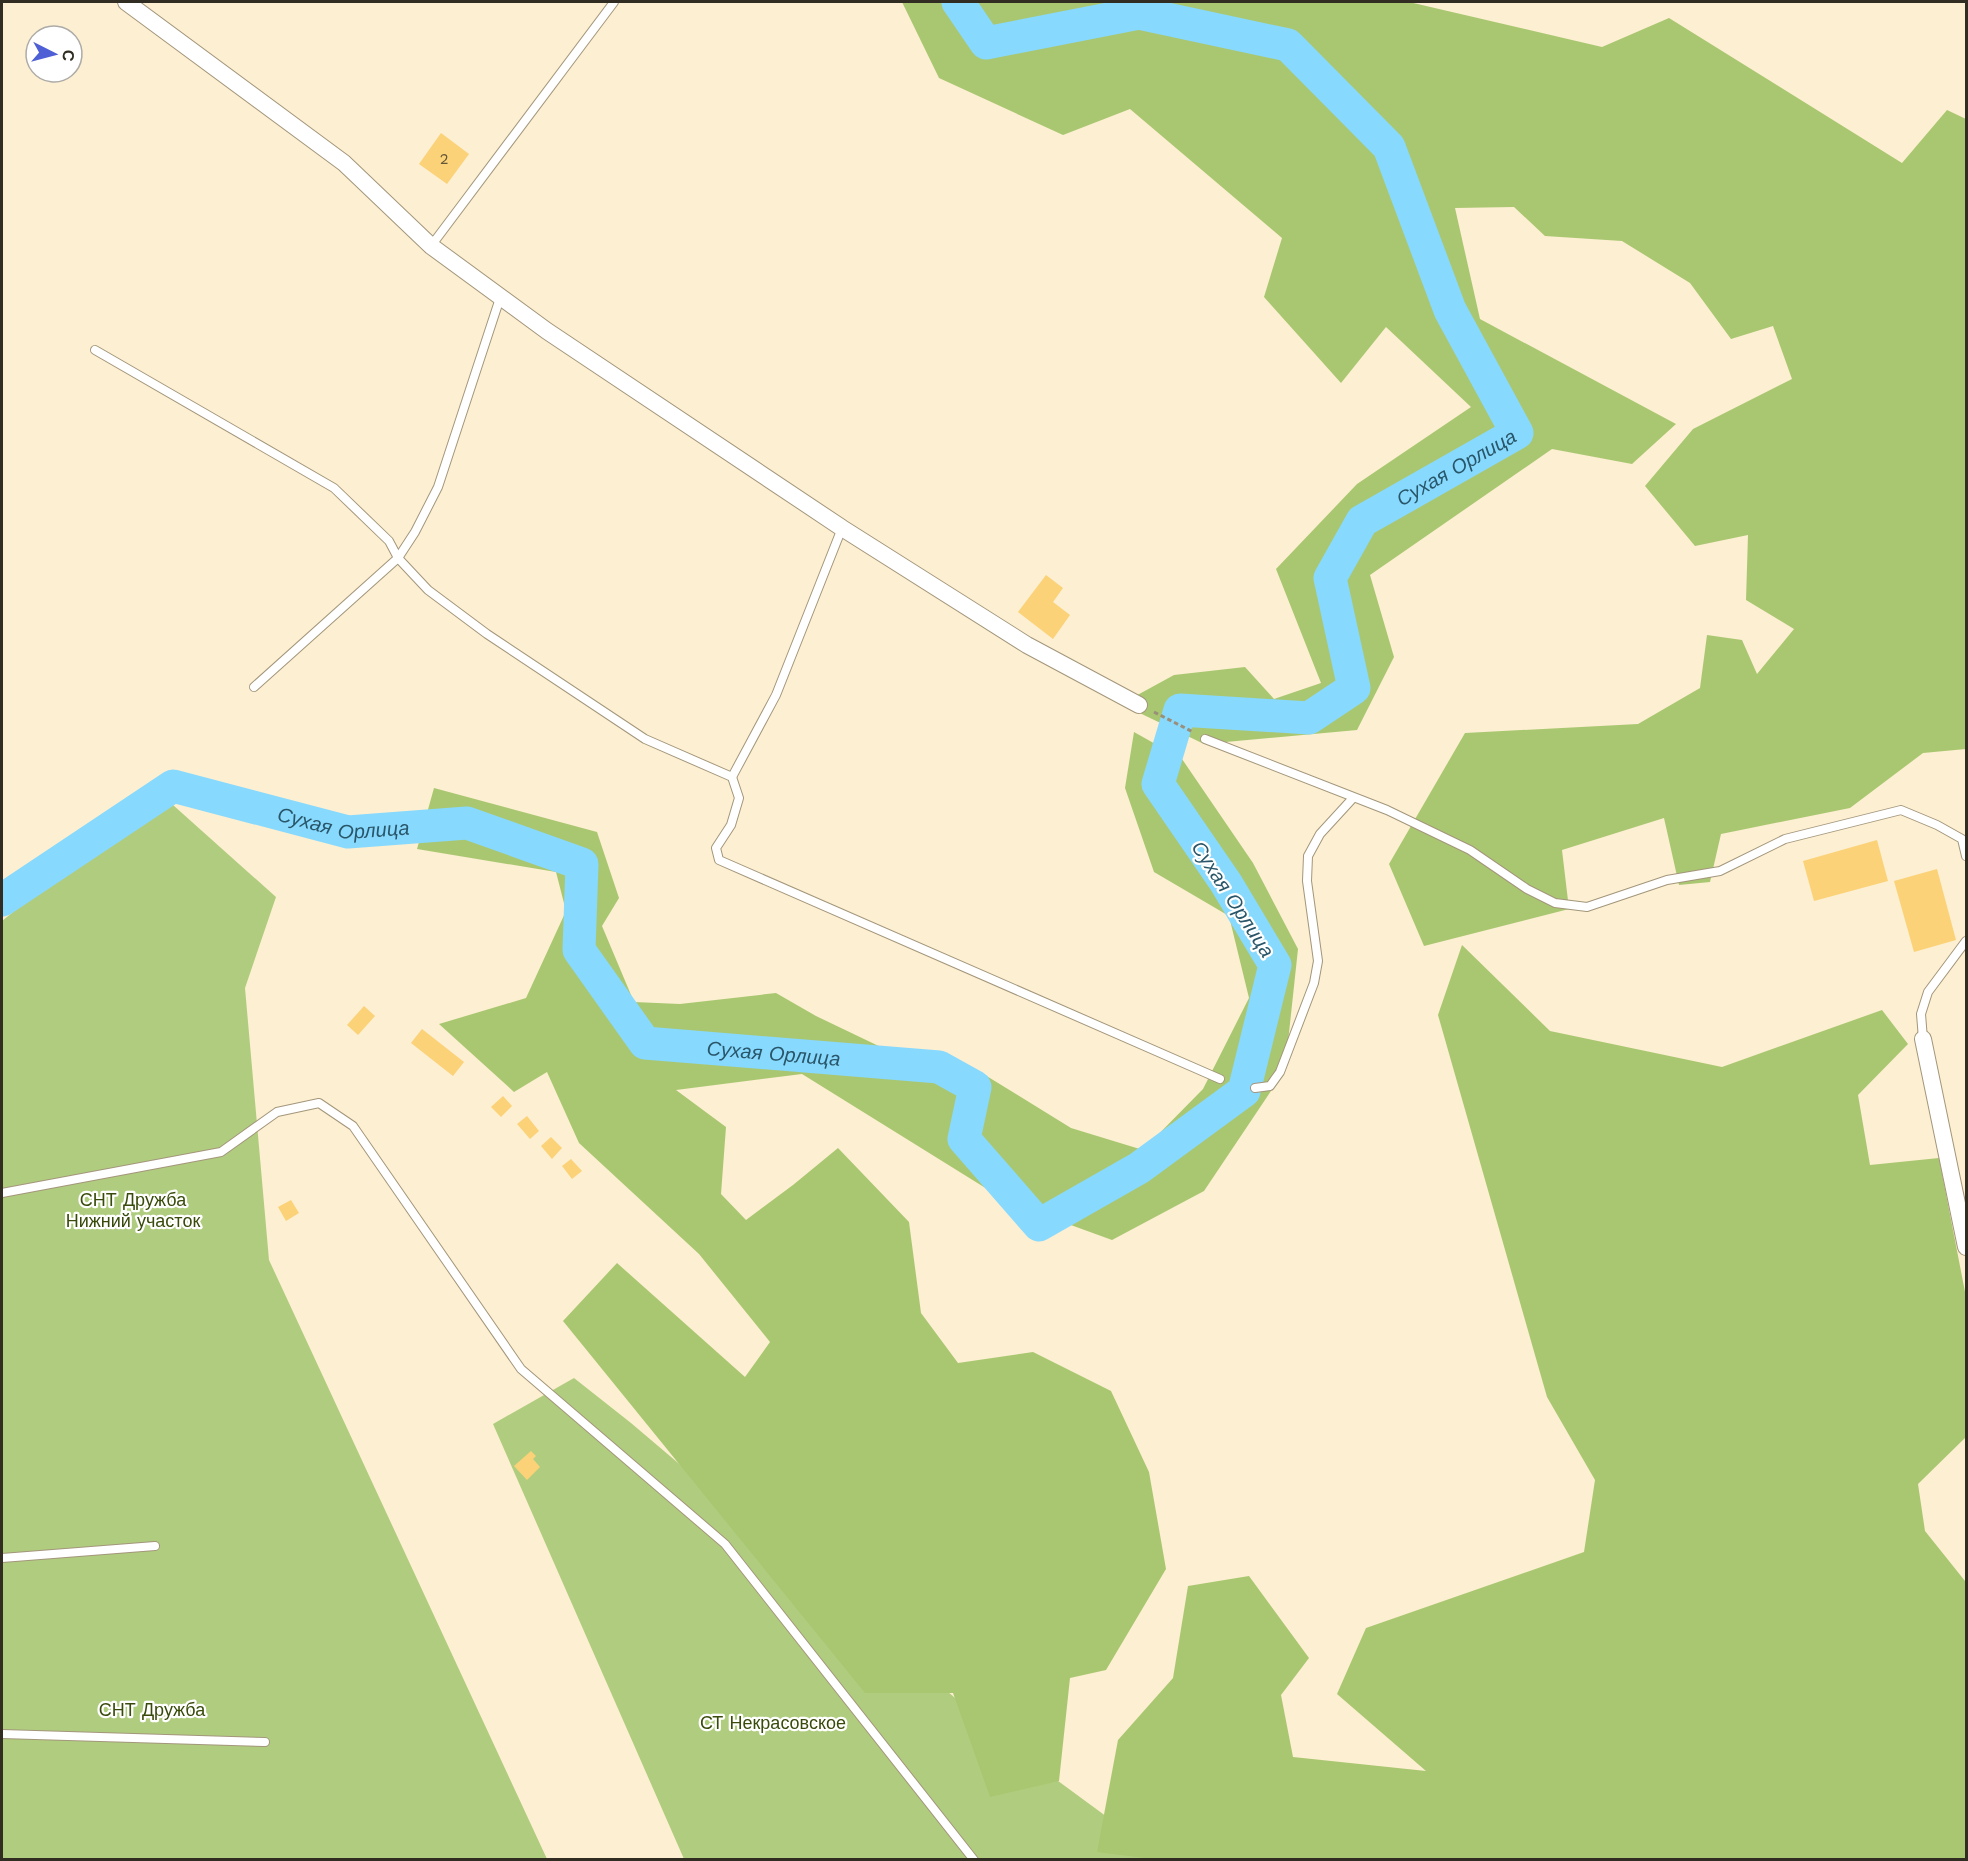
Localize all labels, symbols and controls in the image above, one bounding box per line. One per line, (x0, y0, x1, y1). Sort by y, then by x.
north arrow (24, 24, 84, 84)
text: С (58, 49, 78, 63)
house number: 2 (440, 150, 448, 168)
water label: Сухая Орлица (1392, 424, 1520, 511)
water label: Сухая Орлица (275, 802, 410, 845)
water label: Сухая Орлица (1186, 836, 1280, 962)
water label: Сухая Орлица (706, 1036, 841, 1071)
park label: СНТ Дружба Нижний участок (66, 1189, 200, 1231)
park label: СНТ Дружба (99, 1699, 206, 1720)
park label: СТ Некрасовское (700, 1712, 846, 1733)

